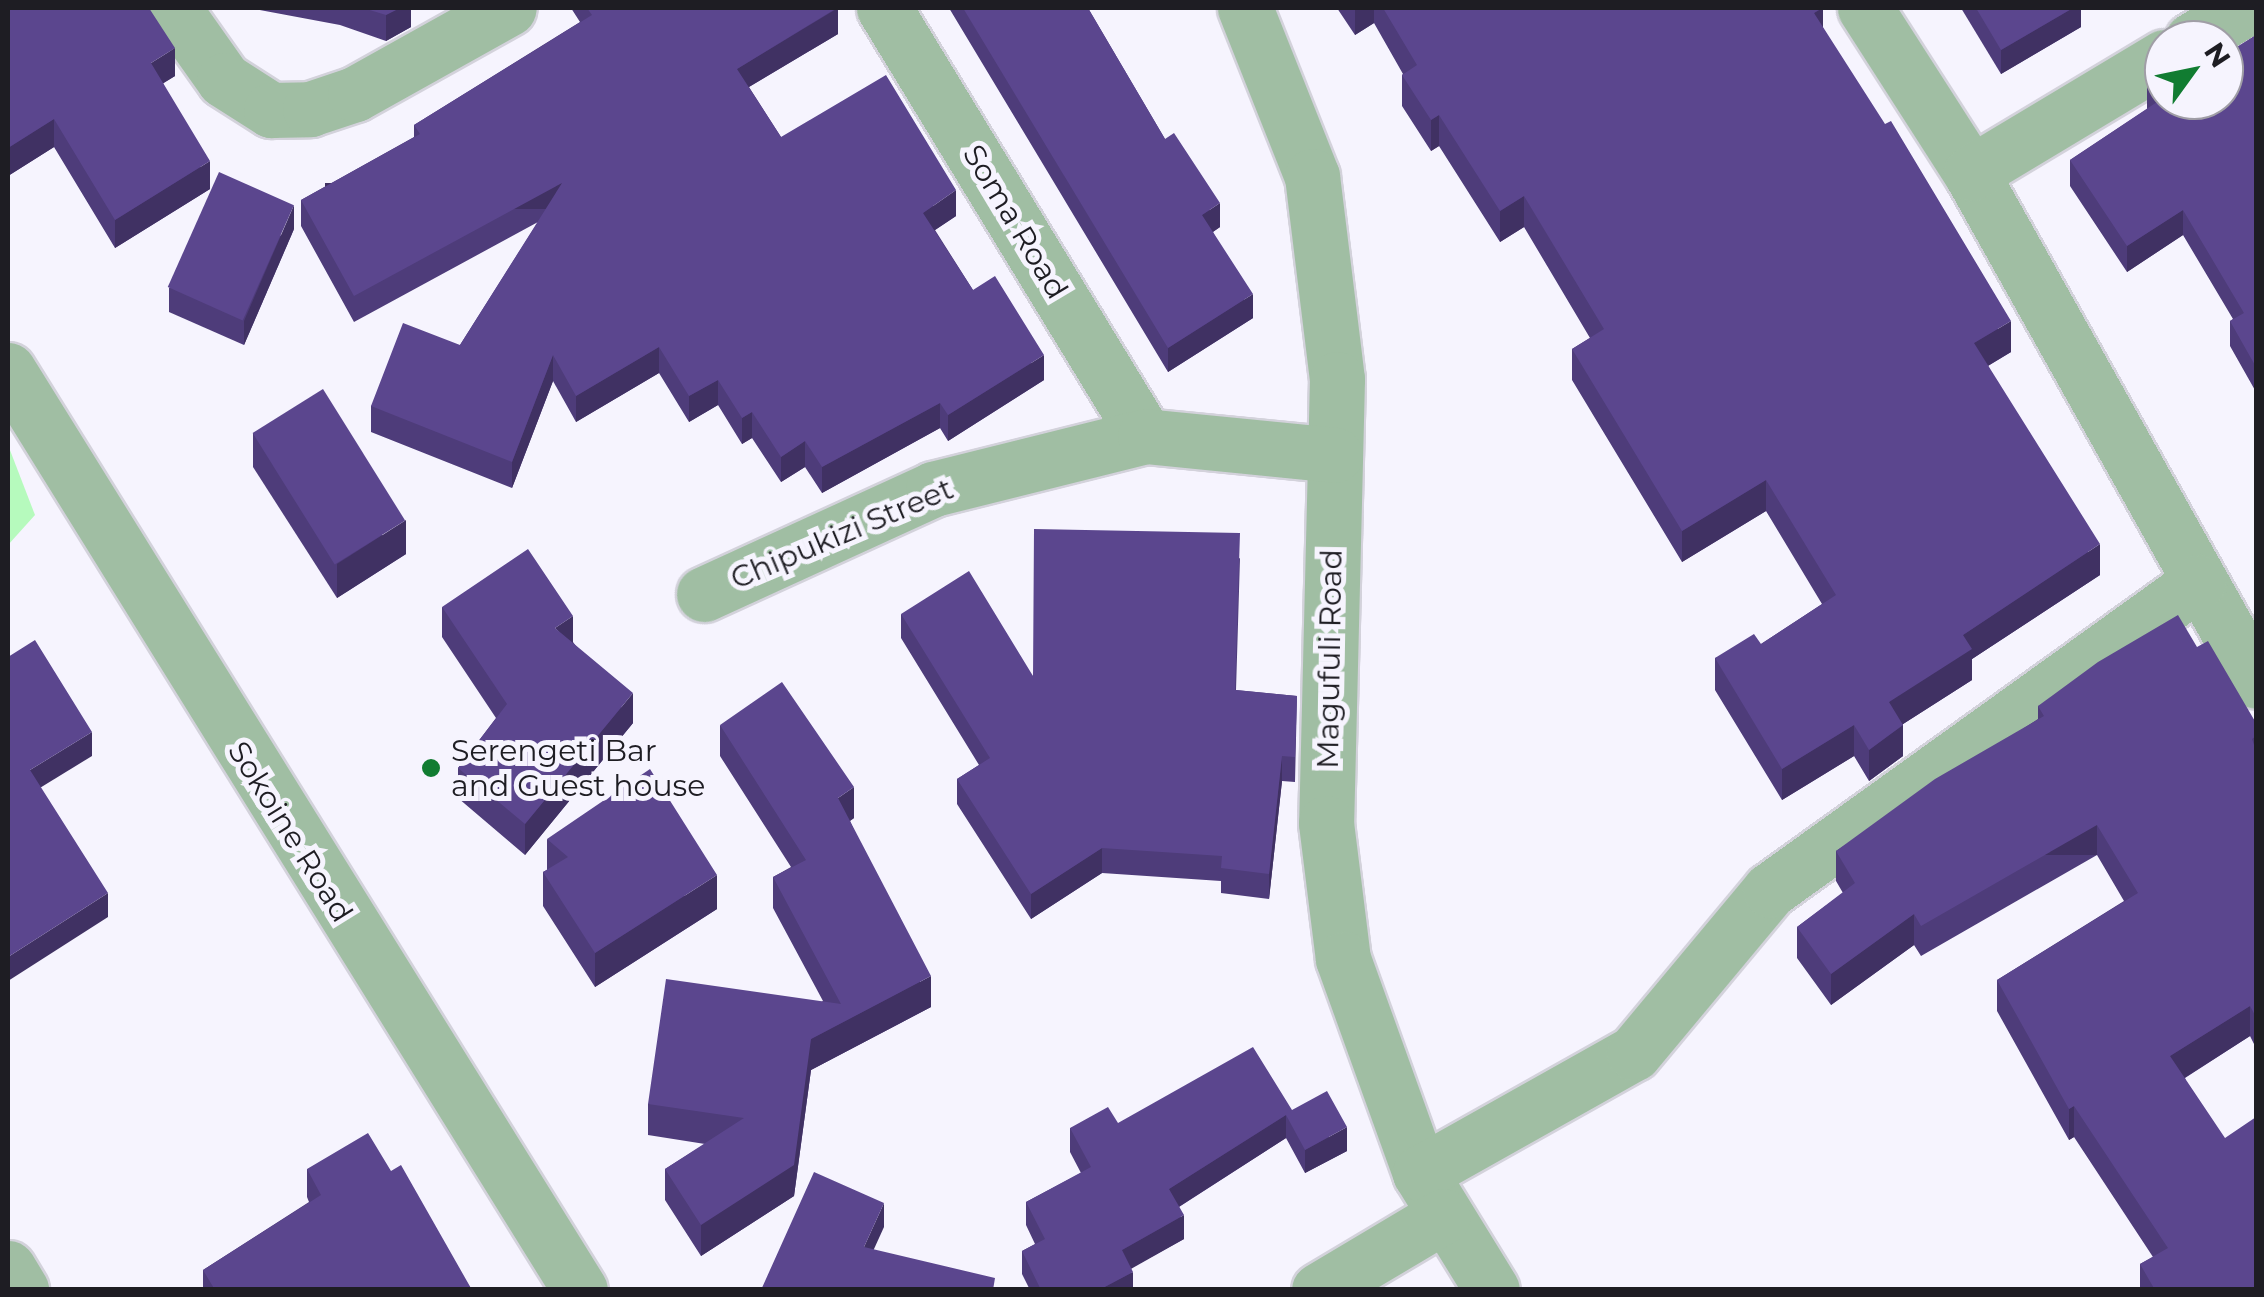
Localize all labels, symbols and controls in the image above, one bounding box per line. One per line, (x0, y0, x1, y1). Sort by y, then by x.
north arrow (2144, 20, 2244, 120)
text: N (2197, 36, 2238, 73)
street label: Soma Road (955, 139, 1075, 305)
street label: Chipukizi Street (725, 471, 959, 597)
street label: Magufuli Road (1310, 549, 1350, 769)
place label: Serengeti Bar and Guest house (451, 733, 705, 804)
street label: Sokoine Road (220, 735, 360, 929)
marker: Serengeti Bar and Guest house (420, 757, 442, 779)

